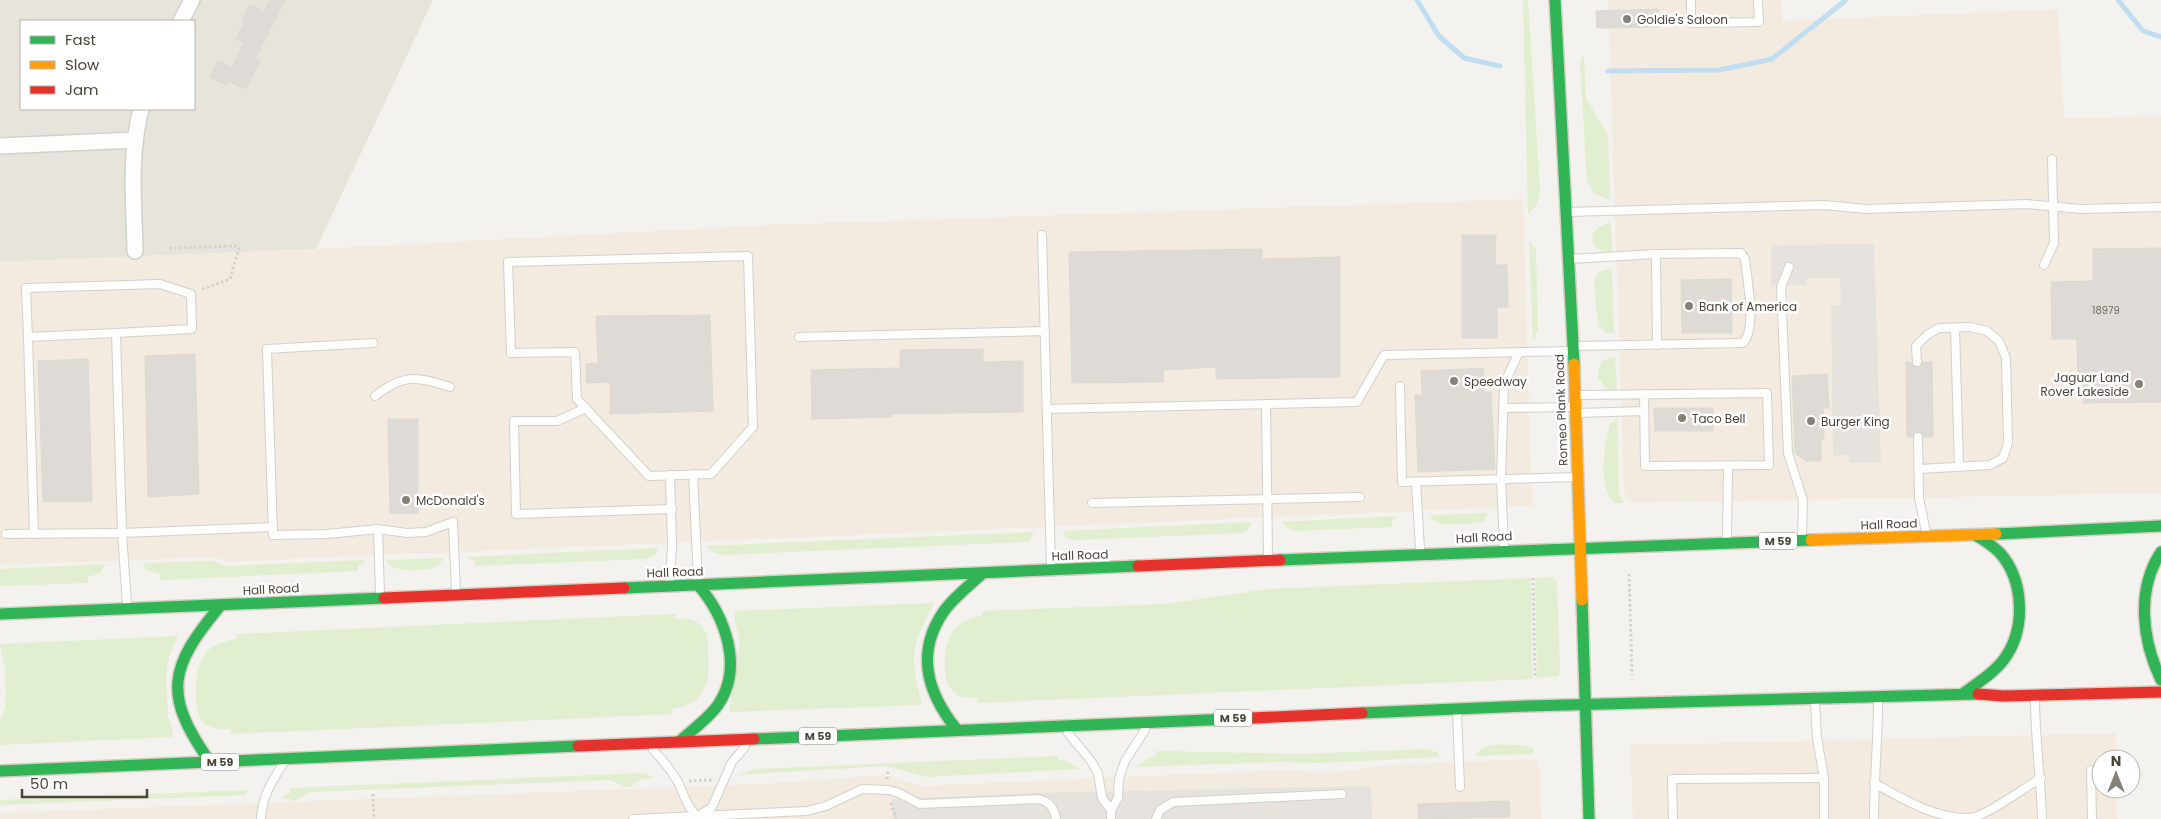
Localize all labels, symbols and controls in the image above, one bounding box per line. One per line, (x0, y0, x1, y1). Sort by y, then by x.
place label: Goldie's Saloon (1637, 11, 1728, 28)
marker: Goldie's Saloon (1621, 13, 1633, 25)
legend (20, 20, 195, 110)
text: Fast (65, 29, 96, 50)
text: Slow (65, 54, 100, 75)
text: Jam (65, 79, 99, 100)
place label: Bank of America (1699, 298, 1797, 315)
marker: Bank of America (1683, 300, 1695, 312)
house number: 18979 (2092, 303, 2120, 318)
street label: Romeo Plank Road (1551, 354, 1571, 466)
place label: Jaguar Land Rover Lakeside (2040, 369, 2129, 400)
place label: Speedway (1464, 373, 1527, 390)
marker: Speedway (1448, 375, 1460, 387)
marker: Jaguar Land Rover Lakeside (2133, 378, 2145, 390)
place label: Taco Bell (1692, 410, 1746, 427)
marker: Taco Bell (1676, 412, 1688, 424)
place label: Burger King (1821, 413, 1890, 430)
marker: Burger King (1805, 415, 1817, 427)
place label: McDonald's (416, 492, 485, 509)
marker: McDonald's (400, 494, 412, 506)
street label: Hall Road (1860, 515, 1918, 533)
street label: Hall Road (1455, 527, 1513, 547)
road number: M 59 (1759, 532, 1797, 550)
street label: Hall Road (1051, 546, 1109, 564)
street label: Hall Road (646, 563, 704, 581)
street label: Hall Road (242, 579, 300, 599)
road number: M 59 (1214, 710, 1252, 726)
road number: M 59 (799, 728, 837, 744)
north arrow (2091, 749, 2141, 799)
text: N (2111, 751, 2121, 771)
road number: M 59 (201, 754, 239, 770)
scale bar (22, 766, 148, 798)
text: 50 m (30, 773, 68, 794)

